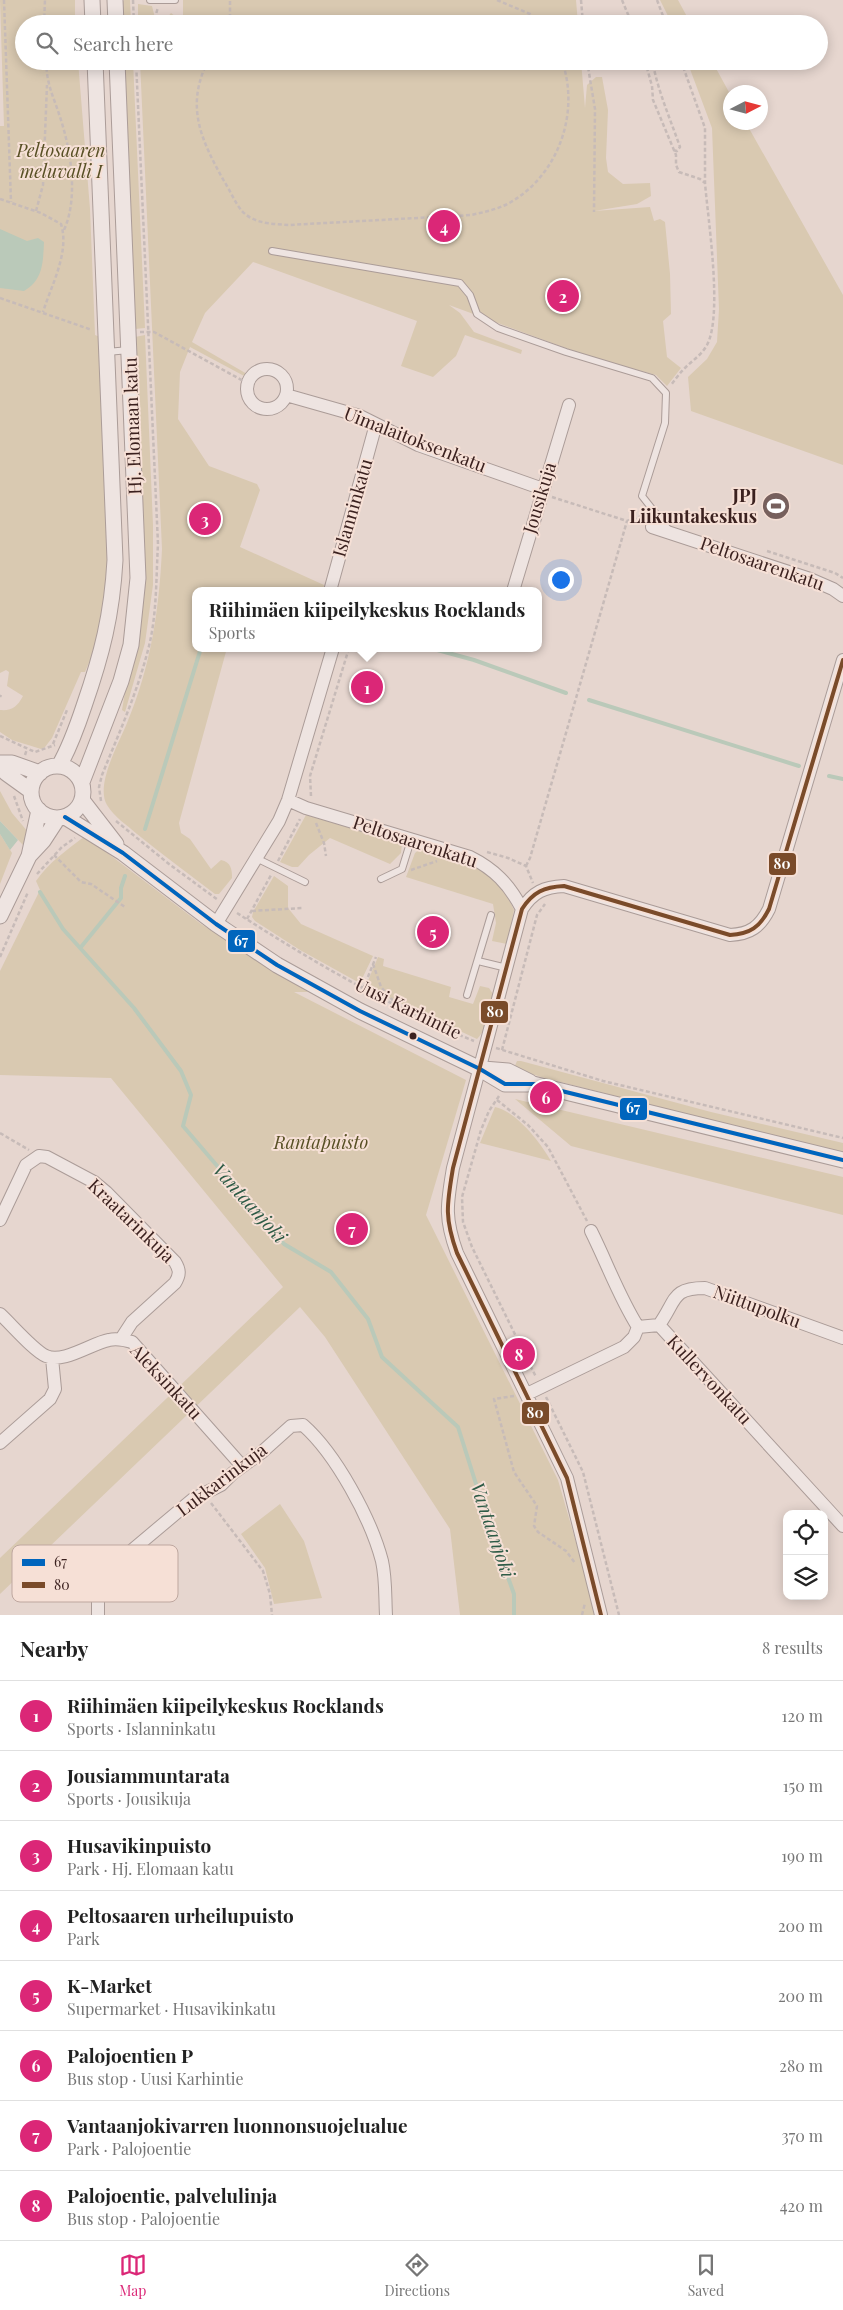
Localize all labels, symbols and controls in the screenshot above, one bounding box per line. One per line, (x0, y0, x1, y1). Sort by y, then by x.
search box (15, 15, 828, 70)
icon: search (33, 29, 61, 57)
text: Search here (73, 30, 173, 56)
north arrow (723, 85, 768, 130)
park label: Peltosaaren meluvalli I (15, 138, 106, 183)
pin: 4 (428, 207, 460, 245)
pin: 2 (547, 277, 579, 315)
street label: Hj. Elomaan katu (118, 356, 146, 495)
street label: Uimalaitoksenkatu (341, 401, 491, 478)
street label: Islanninkatu (327, 455, 378, 560)
street label: Jousikuja (517, 459, 561, 537)
place label: JPJ Liikuntakeskus (629, 483, 757, 528)
sports icon: JPJ Liikuntakeskus (761, 491, 791, 521)
pin: 3 (189, 500, 221, 538)
street label: Peltosaarenkatu (697, 531, 828, 596)
your location (548, 567, 574, 593)
popup (192, 587, 542, 652)
text: Riihimäen kiipeilykeskus Rocklands (209, 596, 525, 622)
text: Sports (209, 622, 255, 643)
pin: 1 (351, 668, 383, 706)
street label: Peltosaarenkatu (350, 810, 481, 873)
line badge: 80 (768, 852, 797, 876)
text: 80 (774, 854, 790, 873)
pin: 5 (417, 913, 449, 951)
line badge: 67 (227, 929, 256, 953)
text: 67 (234, 931, 249, 950)
street label: Uusi Karhintie (351, 972, 466, 1044)
line badge: 80 (480, 1000, 509, 1024)
text: 80 (487, 1002, 503, 1021)
unlabelled marker (408, 1031, 418, 1041)
pin: 6 (530, 1078, 562, 1116)
line badge: 67 (619, 1097, 648, 1121)
text: 67 (626, 1098, 641, 1117)
park label: Rantapuisto (273, 1130, 368, 1154)
water label: Vantaanjoki (208, 1157, 294, 1249)
street label: Kraatarinkuja (83, 1173, 180, 1268)
pin: 7 (336, 1210, 368, 1248)
street label: Niittupolku (710, 1279, 805, 1333)
street label: Kullervonkatu (662, 1329, 758, 1430)
pin: 8 (503, 1335, 535, 1373)
street label: Aleksinkatu (125, 1338, 208, 1425)
line badge: 80 (521, 1401, 550, 1425)
text: 80 (527, 1403, 543, 1422)
street label: Lukkarinkuja (171, 1437, 271, 1521)
water label: Vantaanjoki (465, 1478, 523, 1582)
map controls (783, 1510, 828, 1600)
button: locate (783, 1510, 828, 1555)
legend (12, 1545, 178, 1602)
text: 67 (54, 1552, 67, 1571)
button: layers (783, 1555, 828, 1600)
text: 80 (54, 1575, 70, 1594)
text: Nearby (20, 1634, 89, 1662)
text: 8 results (762, 1637, 823, 1658)
text: Riihimäen kiipeilykeskus Rocklands (67, 1692, 384, 1718)
text: 1 (33, 1705, 39, 1726)
text: 120 m (782, 1705, 823, 1726)
text: Sports · Islanninkatu (67, 1718, 216, 1739)
text: Jousiammuntarata (67, 1762, 230, 1788)
text: 2 (32, 1775, 40, 1796)
text: 150 m (783, 1775, 823, 1796)
text: Sports · Jousikuja (67, 1788, 191, 1809)
text: Husavikinpuisto (67, 1832, 211, 1858)
text: 3 (32, 1845, 40, 1866)
text: 190 m (781, 1845, 823, 1866)
text: Park · Hj. Elomaan katu (67, 1858, 234, 1879)
text: Peltosaaren urheilupuisto (67, 1902, 294, 1928)
text: 4 (32, 1915, 40, 1936)
text: 200 m (778, 1915, 823, 1936)
text: Park (67, 1928, 100, 1949)
text: K-Market (67, 1972, 152, 1998)
text: 5 (32, 1985, 40, 2006)
text: 200 m (778, 1985, 823, 2006)
text: Supermarket · Husavikinkatu (67, 1998, 276, 2019)
text: Palojoentien P (67, 2042, 193, 2068)
text: 6 (32, 2055, 40, 2076)
text: 280 m (779, 2055, 823, 2076)
text: Bus stop · Uusi Karhintie (67, 2068, 244, 2089)
text: Vantaanjokivarren luonnonsuojelualue (67, 2112, 408, 2138)
text: 7 (32, 2125, 40, 2146)
text: 370 m (781, 2125, 823, 2146)
text: Park · Palojoentie (67, 2138, 191, 2159)
text: Palojoentie, palvelulinja (67, 2182, 277, 2208)
text: 8 (32, 2195, 40, 2216)
text: 420 m (780, 2195, 823, 2216)
text: Bus stop · Palojoentie (67, 2208, 220, 2229)
tab: Map (119, 2251, 147, 2300)
tab: Directions (385, 2251, 450, 2300)
tab: Saved (688, 2251, 724, 2300)

